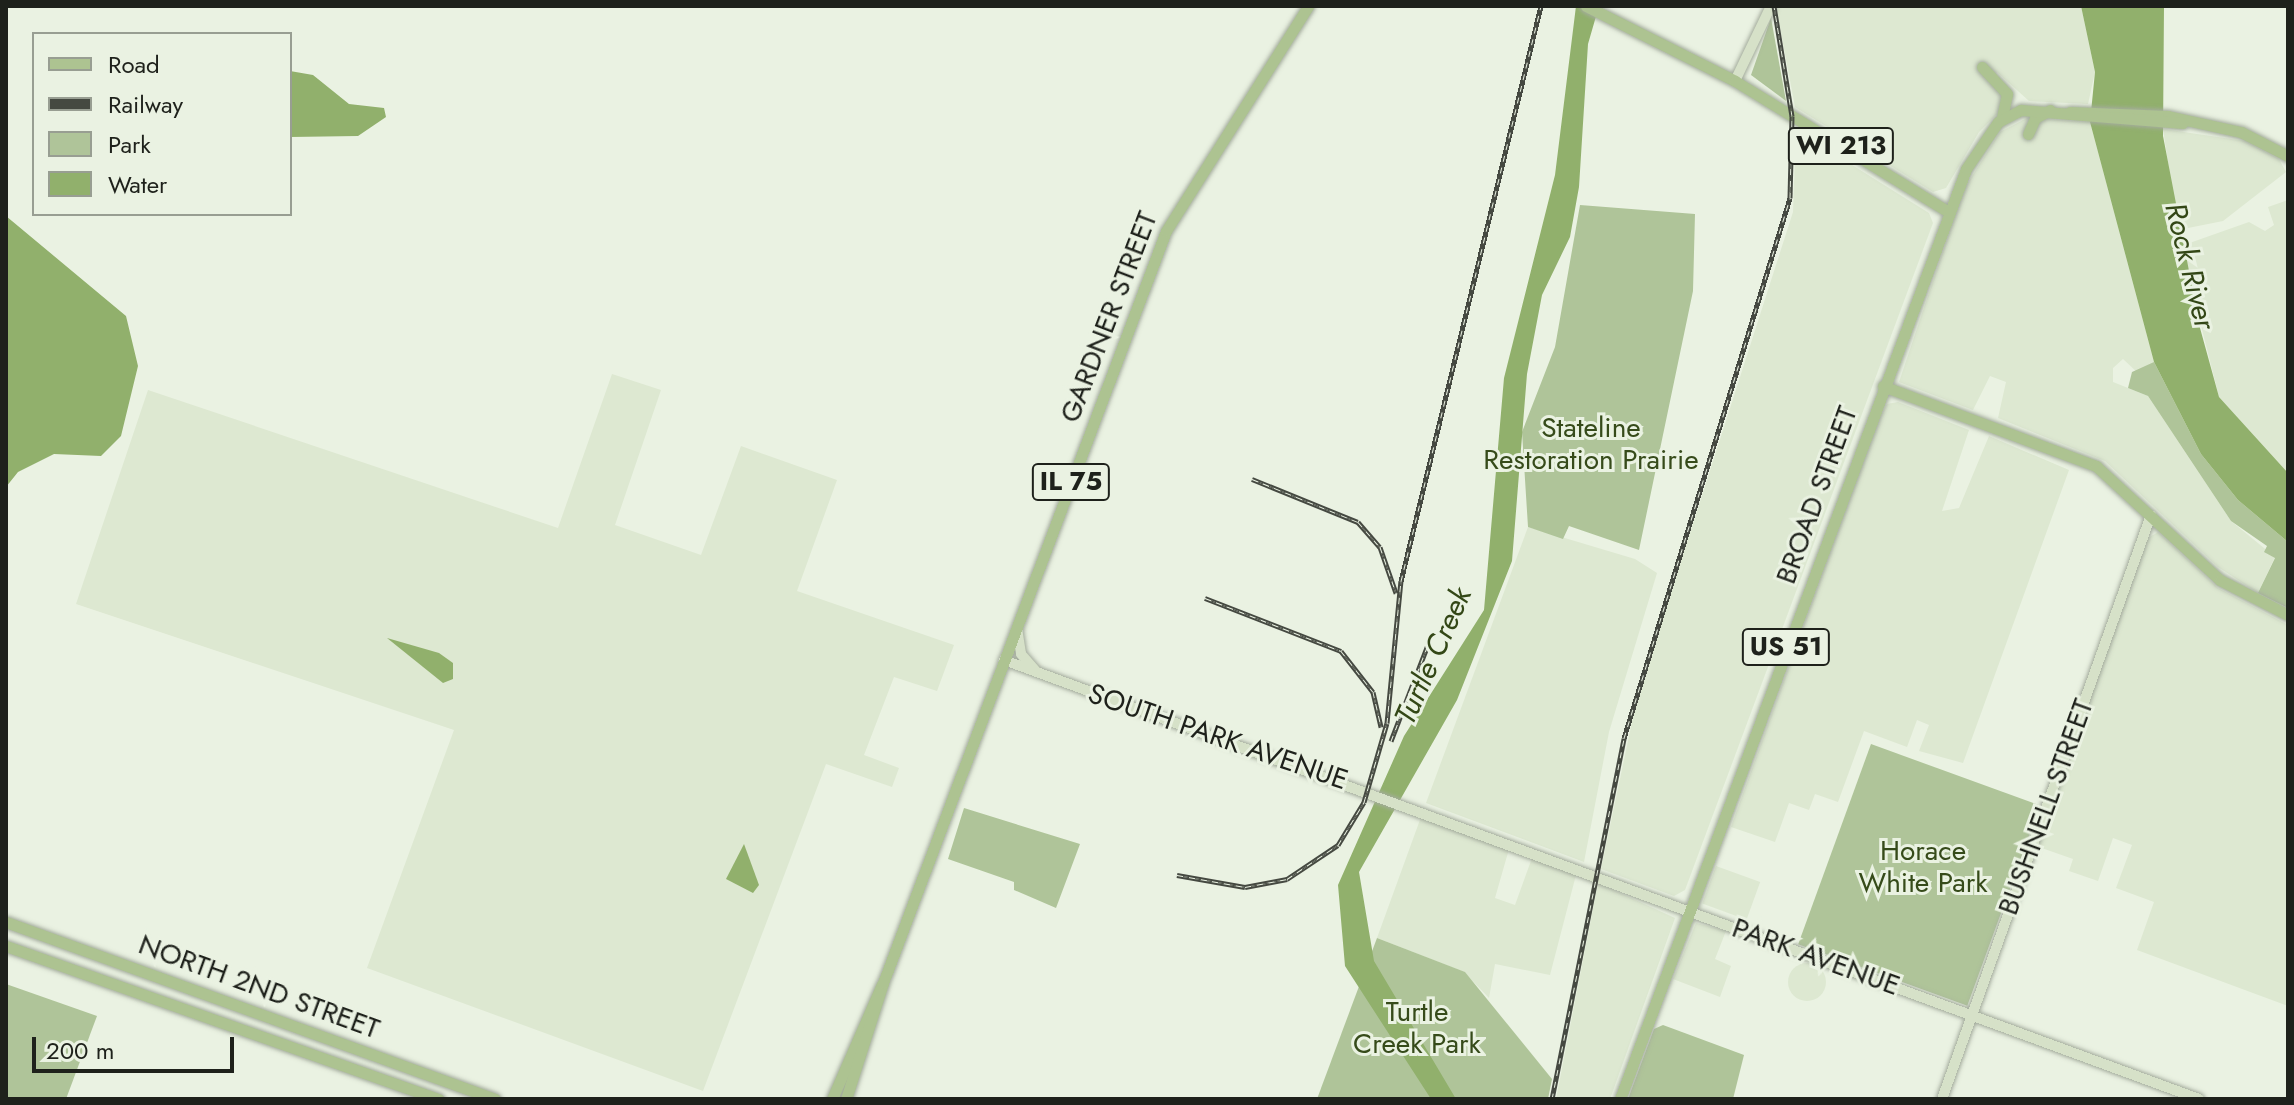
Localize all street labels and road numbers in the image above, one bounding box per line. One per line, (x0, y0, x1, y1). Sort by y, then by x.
road number: WI 213 (1787, 124, 1895, 168)
street label: GARDNER STREET (1053, 207, 1165, 427)
street label: BROAD STREET (1769, 402, 1865, 588)
road number: IL 75 (1031, 460, 1111, 504)
road number: US 51 (1740, 625, 1832, 669)
street label: SOUTH PARK AVENUE (1084, 677, 1352, 797)
street label: BUSHNELL STREET (1991, 695, 2101, 919)
street label: PARK AVENUE (1728, 911, 1904, 1003)
street label: NORTH 2ND STREET (134, 928, 384, 1046)

